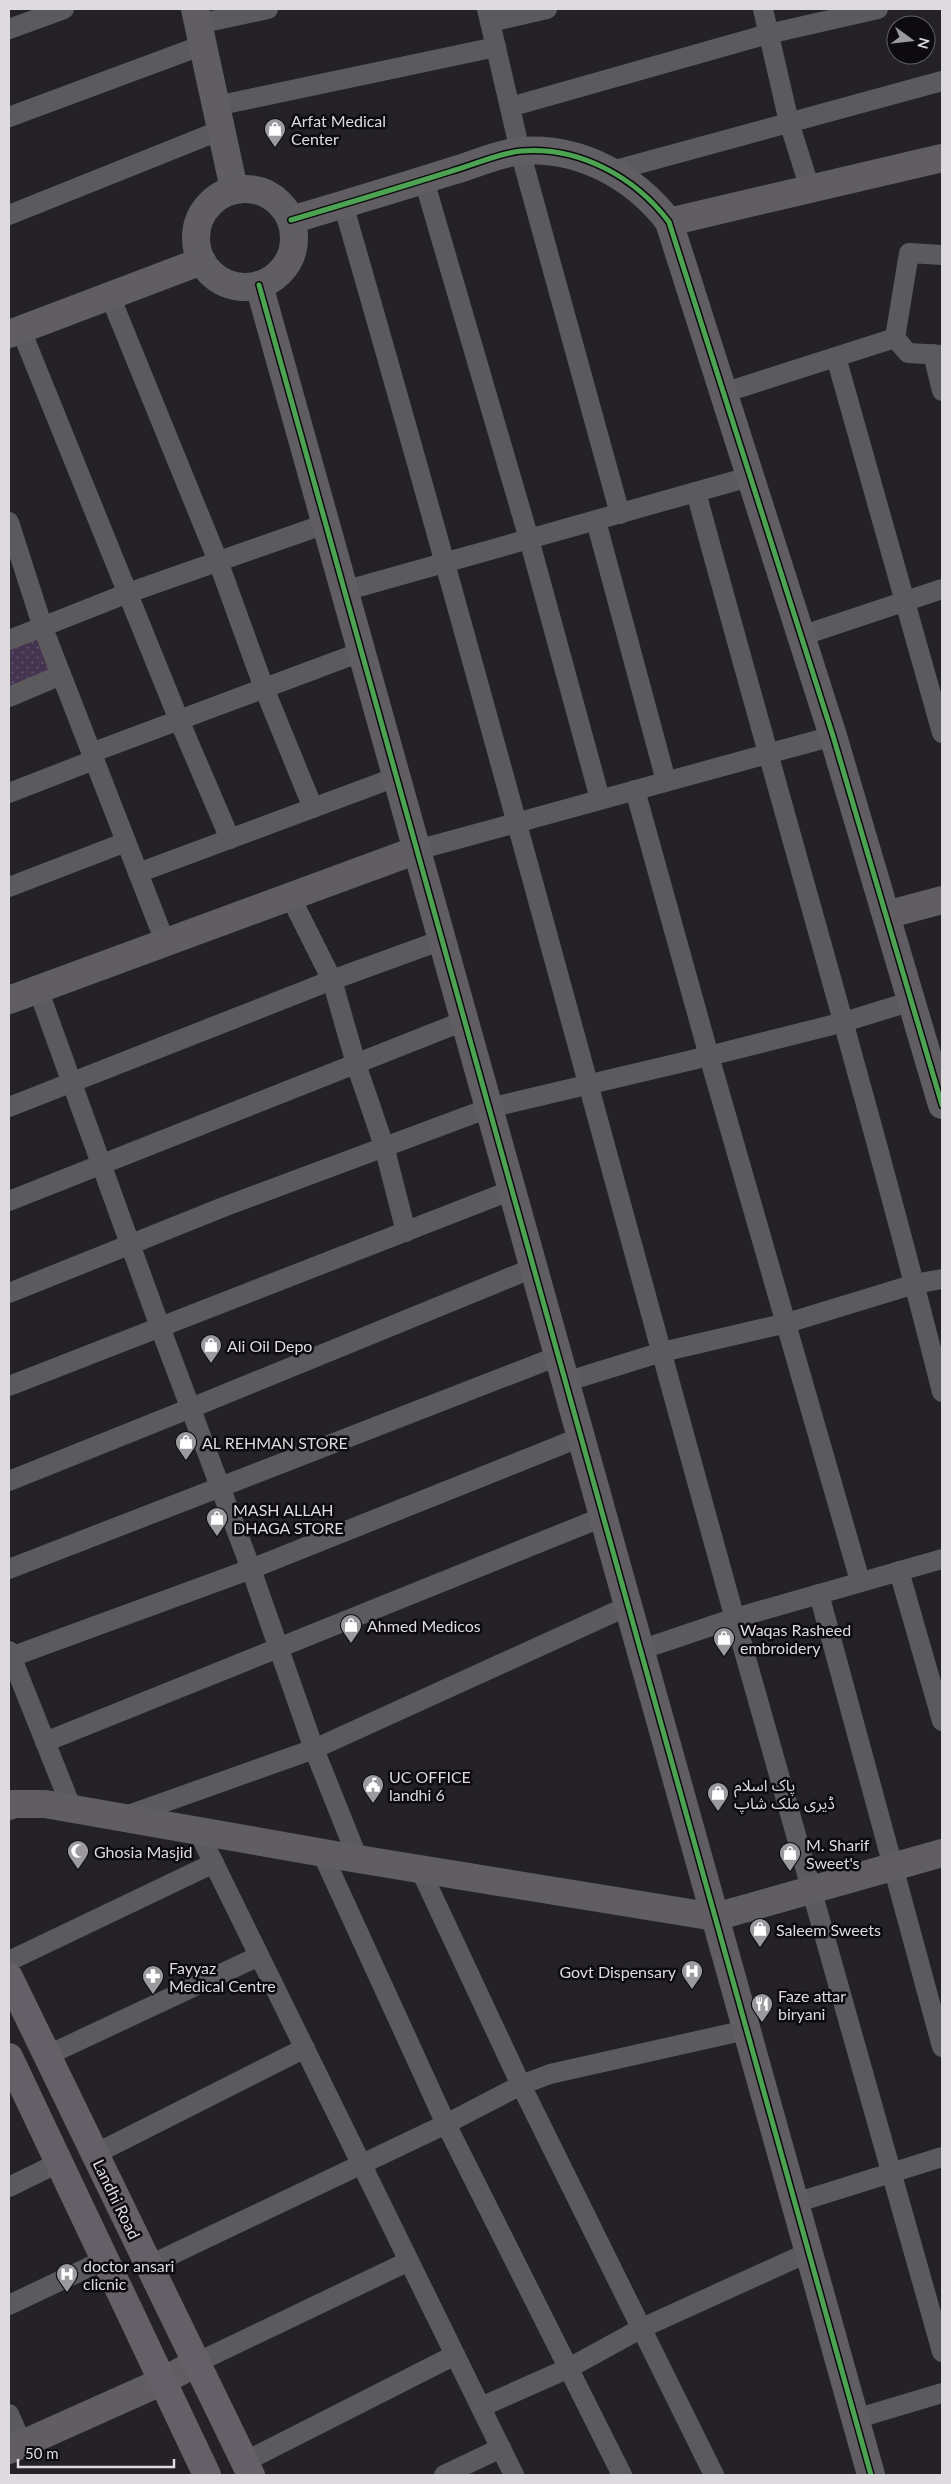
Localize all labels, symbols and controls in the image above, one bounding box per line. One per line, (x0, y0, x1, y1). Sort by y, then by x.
north arrow (886, 15, 936, 65)
text: N (914, 36, 934, 51)
place label: Arfat Medical Center (291, 111, 386, 148)
shop icon: Arfat Medical Center (263, 117, 287, 148)
shop icon: Ali Oil Depo (199, 1333, 223, 1364)
place label: Ali Oil Depo (227, 1336, 312, 1355)
shop icon: AL REHMAN STORE (174, 1430, 198, 1461)
place label: AL REHMAN STORE (202, 1433, 348, 1452)
place label: MASH ALLAH DHAGA STORE (233, 1500, 344, 1537)
shop icon: MASH ALLAH DHAGA STORE (205, 1506, 229, 1537)
shop icon: Ahmed Medicos (339, 1613, 363, 1644)
place label: Ahmed Medicos (367, 1616, 481, 1635)
place label: Waqas Rasheed embroidery (740, 1620, 851, 1657)
shop icon: Waqas Rasheed embroidery (712, 1626, 736, 1657)
place label: UC OFFICE landhi 6 (389, 1767, 471, 1804)
public building icon: UC OFFICE landhi 6 (361, 1773, 385, 1804)
place label: پاک اسلام ڈیری ملک شاپ (734, 1775, 835, 1814)
shop icon: پاک اسلام ڈیری ملک شاپ (706, 1781, 730, 1812)
place label: M. Sharif Sweet's (806, 1835, 870, 1872)
mosque icon: Ghosia Masjid (66, 1839, 90, 1870)
shop icon: M. Sharif Sweet's (778, 1841, 802, 1872)
place label: Ghosia Masjid (94, 1842, 193, 1861)
shop icon: Saleem Sweets (748, 1917, 772, 1948)
place label: Saleem Sweets (776, 1920, 881, 1939)
place label: Fayyaz Medical Centre (169, 1958, 276, 1995)
hospital icon: Govt Dispensary (680, 1959, 704, 1990)
place label: Govt Dispensary (559, 1962, 677, 1981)
pharmacy icon: Fayyaz Medical Centre (141, 1964, 165, 1995)
place label: Faze attar biryani (778, 1986, 846, 2023)
restaurant icon: Faze attar biryani (750, 1992, 774, 2023)
street label: Landhi Road (90, 2156, 144, 2242)
place label: doctor ansari clicnic (83, 2256, 174, 2293)
hospital icon: doctor ansari clicnic (55, 2262, 79, 2293)
scale bar (18, 2436, 174, 2468)
text: 50 m (25, 2444, 59, 2462)

